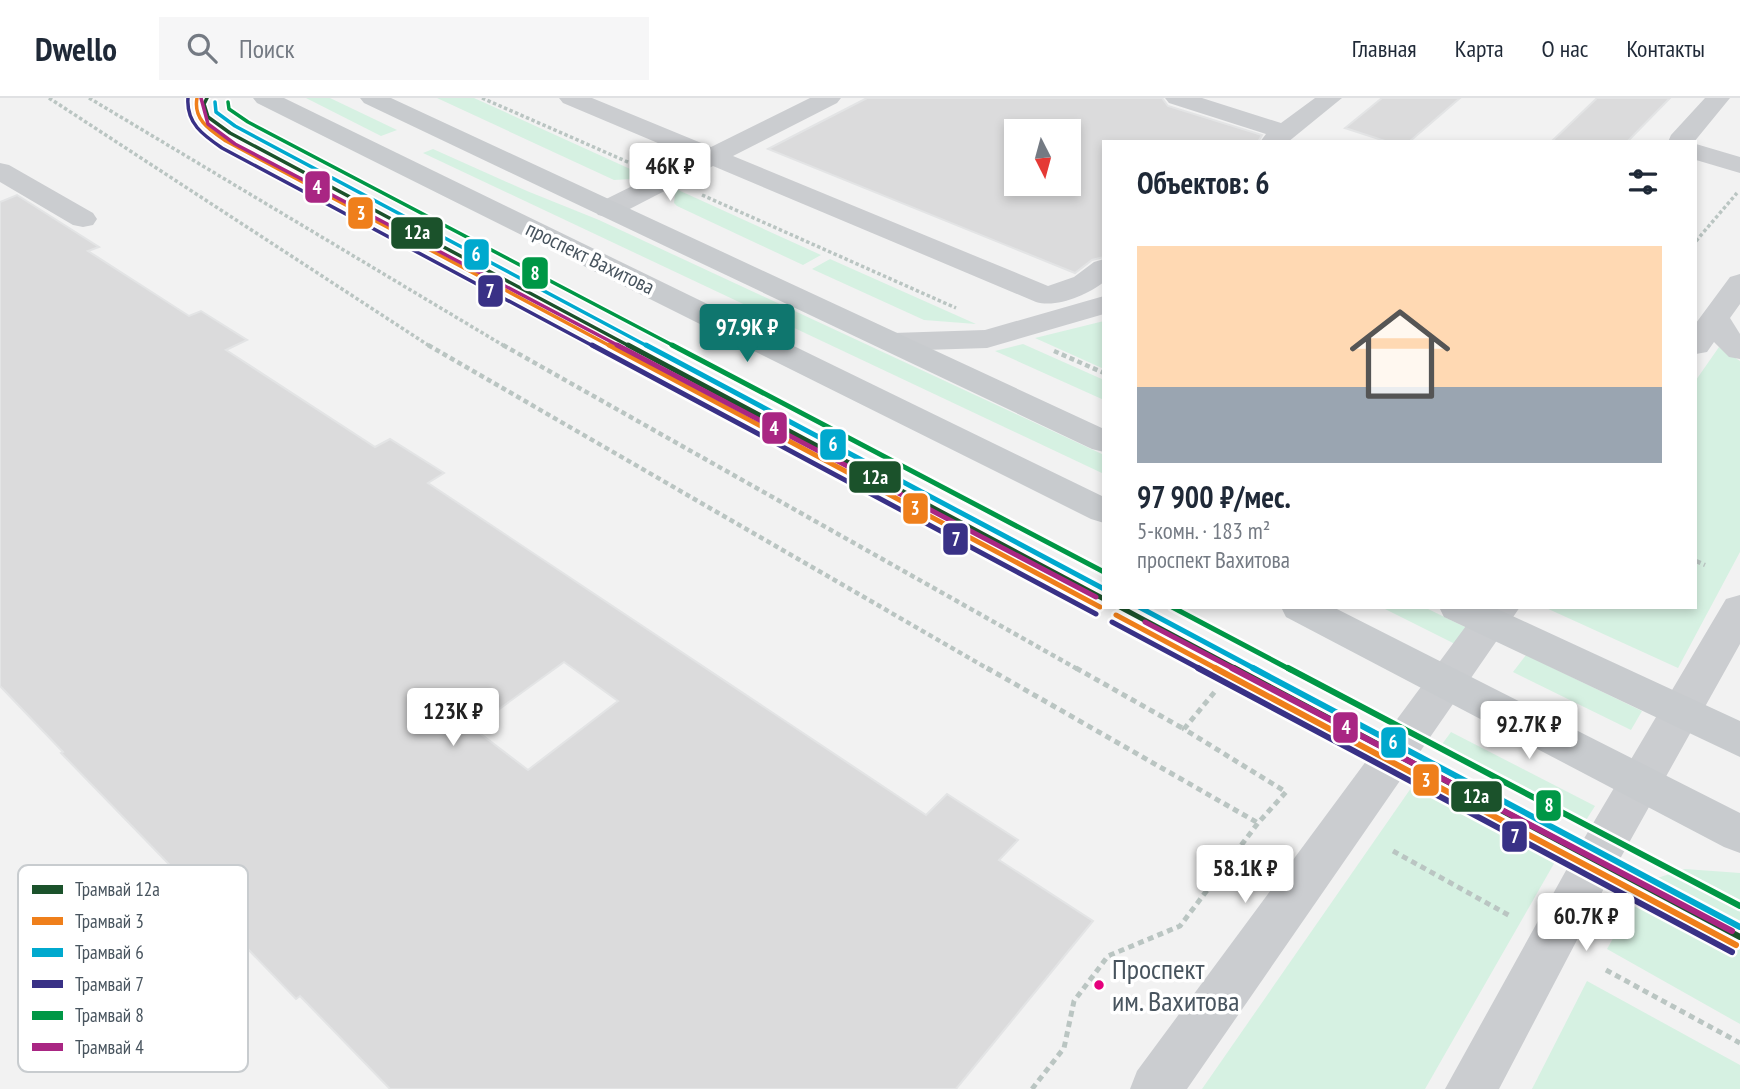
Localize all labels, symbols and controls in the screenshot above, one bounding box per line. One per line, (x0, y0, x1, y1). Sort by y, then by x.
search box (159, 17, 649, 80)
text: Dwello (35, 27, 117, 70)
icon: search (183, 29, 221, 67)
text: Поиск (239, 32, 295, 65)
text: Главная (1352, 33, 1417, 64)
text: Карта (1455, 33, 1504, 64)
text: О нас (1542, 33, 1588, 64)
text: Контакты (1626, 33, 1705, 64)
north arrow (1004, 119, 1082, 196)
map controls (1004, 119, 1081, 196)
pin: 46K ₽ (621, 144, 719, 203)
text: 46K ₽ (645, 151, 695, 180)
text: Объектов: 6 (1137, 163, 1270, 202)
icon: filters (1624, 163, 1662, 201)
line badge: 4 (304, 170, 331, 204)
text: 4 (312, 175, 322, 199)
line badge: 3 (347, 196, 374, 230)
text: 3 (356, 201, 366, 225)
street label: проспект Вахитова (521, 215, 659, 300)
line badge: 12а (390, 216, 444, 250)
text: 12а (404, 220, 430, 244)
line badge: 6 (463, 238, 490, 271)
text: 6 (471, 242, 481, 266)
line badge: 8 (521, 256, 549, 290)
text: 8 (530, 261, 540, 285)
line badge: 7 (477, 274, 504, 308)
text: 7 (485, 279, 495, 303)
icon: home (1337, 291, 1463, 417)
pin: 97.9K ₽ (682, 304, 812, 364)
text: 97.9K ₽ (716, 312, 778, 341)
line badge: 4 (761, 411, 788, 445)
text: 4 (769, 416, 779, 440)
line badge: 6 (819, 428, 847, 461)
text: 6 (828, 432, 838, 456)
line badge: 12а (848, 460, 902, 494)
text: 12а (862, 465, 888, 489)
text: 97 900 ₽/мес. (1137, 477, 1291, 516)
line badge: 3 (902, 492, 929, 525)
text: 3 (910, 496, 920, 520)
text: 5-комн. · 183 m² (1137, 516, 1270, 545)
line badge: 7 (942, 522, 969, 556)
text: 7 (951, 527, 961, 551)
text: проспект Вахитова (1137, 545, 1290, 574)
pin: 123K ₽ (396, 688, 510, 748)
text: 123K ₽ (423, 696, 483, 725)
pin: 92.7K ₽ (1464, 702, 1594, 761)
text: 92.7K ₽ (1497, 709, 1561, 738)
line badge: 4 (1332, 711, 1359, 744)
text: 4 (1341, 715, 1351, 739)
line badge: 6 (1380, 726, 1407, 759)
text: 6 (1388, 730, 1398, 754)
line badge: 3 (1412, 763, 1440, 797)
text: 3 (1421, 768, 1431, 792)
line badge: 12а (1450, 780, 1503, 813)
text: 12а (1463, 784, 1489, 808)
line badge: 8 (1535, 789, 1562, 822)
text: 8 (1544, 793, 1554, 817)
line badge: 7 (1501, 820, 1528, 853)
text: 7 (1510, 824, 1520, 848)
pin: 58.1K ₽ (1180, 846, 1310, 905)
text: 58.1K ₽ (1213, 853, 1277, 882)
legend (18, 865, 248, 1072)
text: Трамвай 12а (75, 877, 160, 901)
pin: 60.7K ₽ (1521, 894, 1651, 953)
text: 60.7K ₽ (1554, 901, 1618, 930)
text: Трамвай 3 (75, 909, 144, 933)
text: Трамвай 6 (75, 940, 144, 964)
place label: Проспект им. Вахитова (1112, 950, 1239, 1019)
text: Трамвай 7 (75, 972, 144, 996)
marker: Проспект им. Вахитова (1092, 978, 1106, 992)
text: Трамвай 8 (75, 1003, 144, 1027)
text: Трамвай 4 (75, 1035, 144, 1059)

